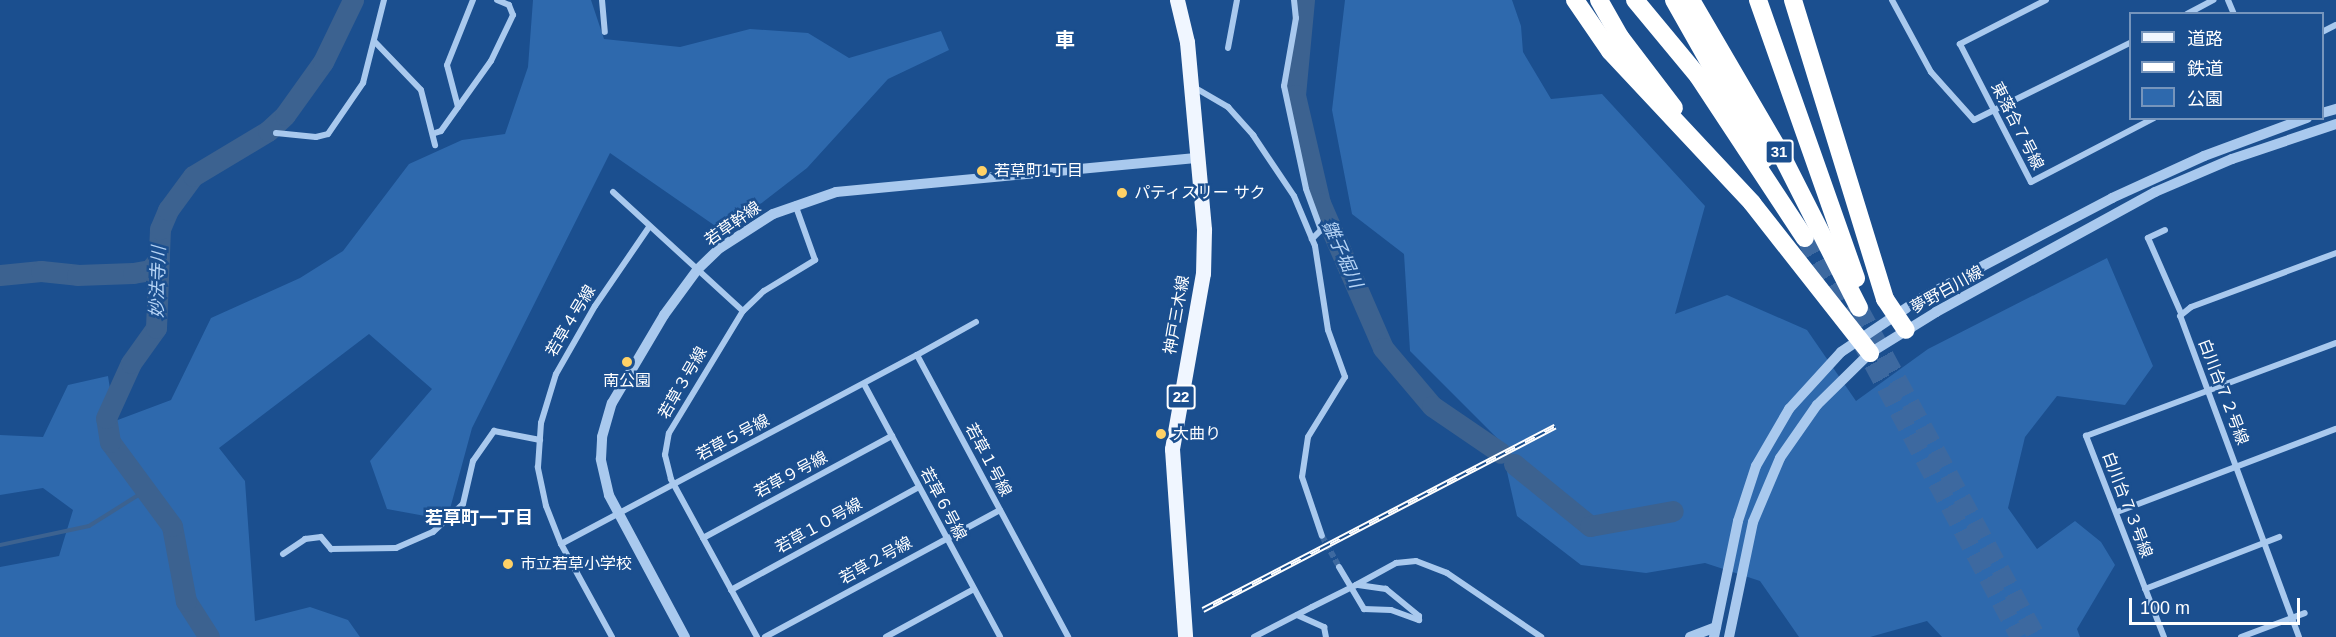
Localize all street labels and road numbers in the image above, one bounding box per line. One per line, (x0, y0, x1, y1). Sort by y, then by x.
street label: 東落合７号線 (1987, 79, 2047, 173)
road number: 31 (1764, 140, 1794, 164)
street label: 若草幹線 (701, 198, 765, 250)
street label: 夢野白川線 (1907, 262, 1987, 318)
street label: 神戸三木線 (1161, 274, 1193, 356)
street label: 若草４号線 (542, 282, 600, 360)
street label: 白川台７２号線 (2194, 336, 2252, 448)
street label: 若草３号線 (655, 344, 711, 422)
road number: 22 (1166, 385, 1196, 409)
street label: 若草５号線 (693, 411, 773, 465)
street label: 若草１号線 (961, 420, 1015, 500)
street label: 若草９号線 (751, 448, 831, 502)
street label: 白川台７３号線 (2098, 449, 2156, 561)
street label: 若草６号線 (916, 464, 970, 544)
street label: 若草１０号線 (772, 494, 866, 558)
street label: 若草２号線 (836, 533, 916, 589)

